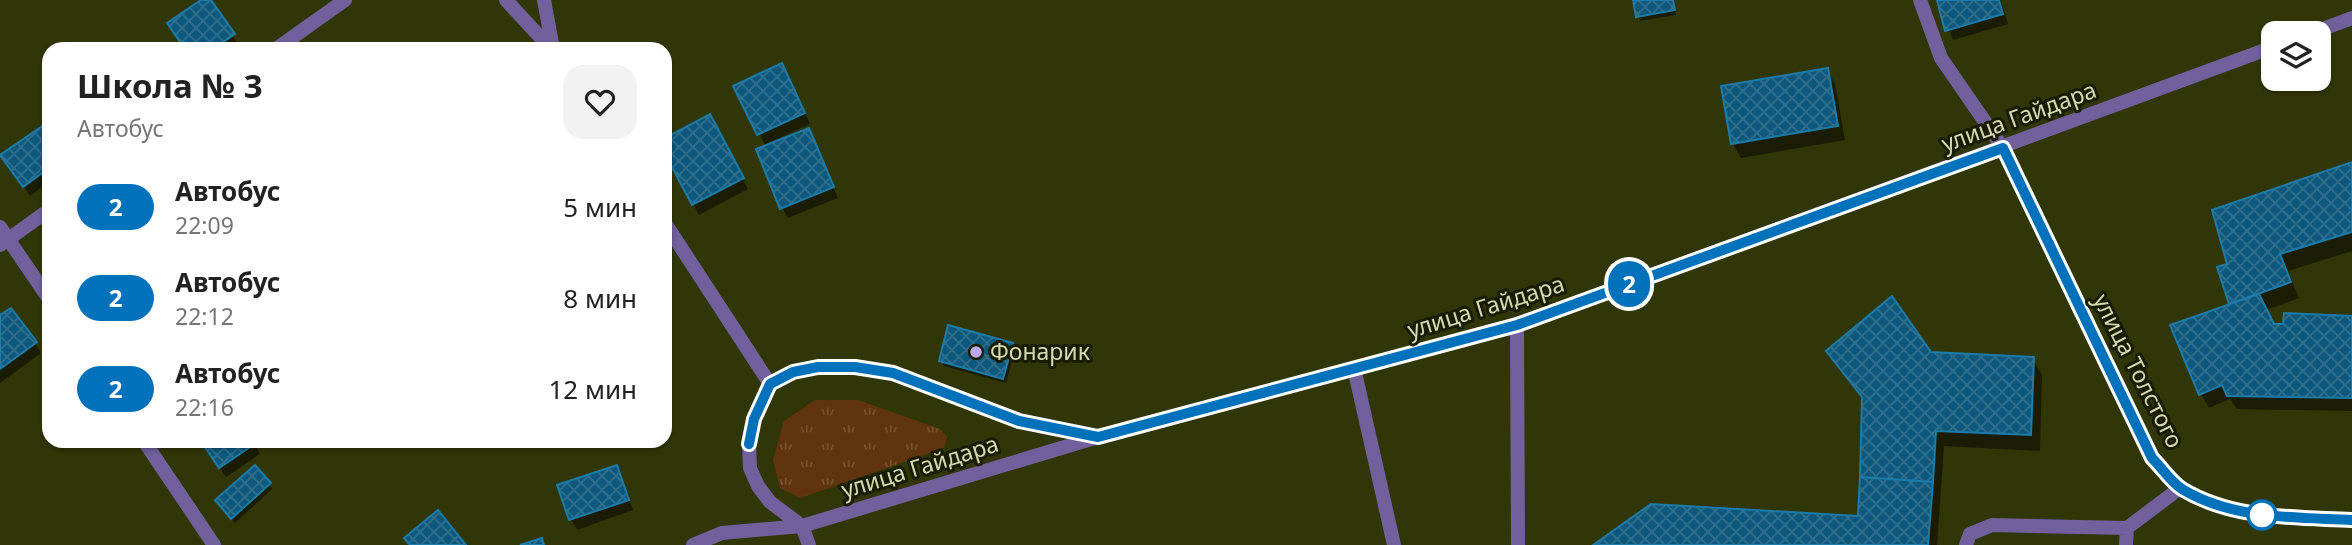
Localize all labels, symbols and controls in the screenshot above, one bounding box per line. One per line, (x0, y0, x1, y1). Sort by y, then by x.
map controls (2261, 21, 2331, 91)
button: layers (2261, 21, 2331, 91)
text: Школа № 3 (77, 63, 263, 108)
button: heart (563, 65, 637, 139)
street label: улица Гайдара (1937, 73, 2101, 159)
text: Автобус (77, 112, 164, 144)
text: Автобус (175, 173, 280, 209)
text: 5 мин (563, 189, 637, 225)
text: 2 (109, 190, 122, 223)
text: 22:09 (175, 209, 234, 241)
line badge: 2 (1606, 261, 1652, 307)
text: Автобус (175, 264, 280, 300)
street label: улица Гайдара (1403, 267, 1568, 345)
text: 2 (1622, 267, 1636, 300)
text: 8 мин (563, 280, 637, 316)
text: 2 (109, 281, 122, 314)
street label: улица Толстого (2086, 288, 2192, 453)
text: 22:12 (175, 300, 234, 332)
place label: Фонарик (990, 335, 1091, 367)
marker: Фонарик (968, 344, 984, 360)
text: Автобус (175, 355, 280, 391)
text: 12 мин (548, 371, 637, 407)
text: 2 (109, 372, 122, 405)
text: 22:16 (175, 391, 234, 423)
street label: улица Гайдара (837, 427, 1002, 505)
unlabelled marker (2247, 500, 2277, 530)

